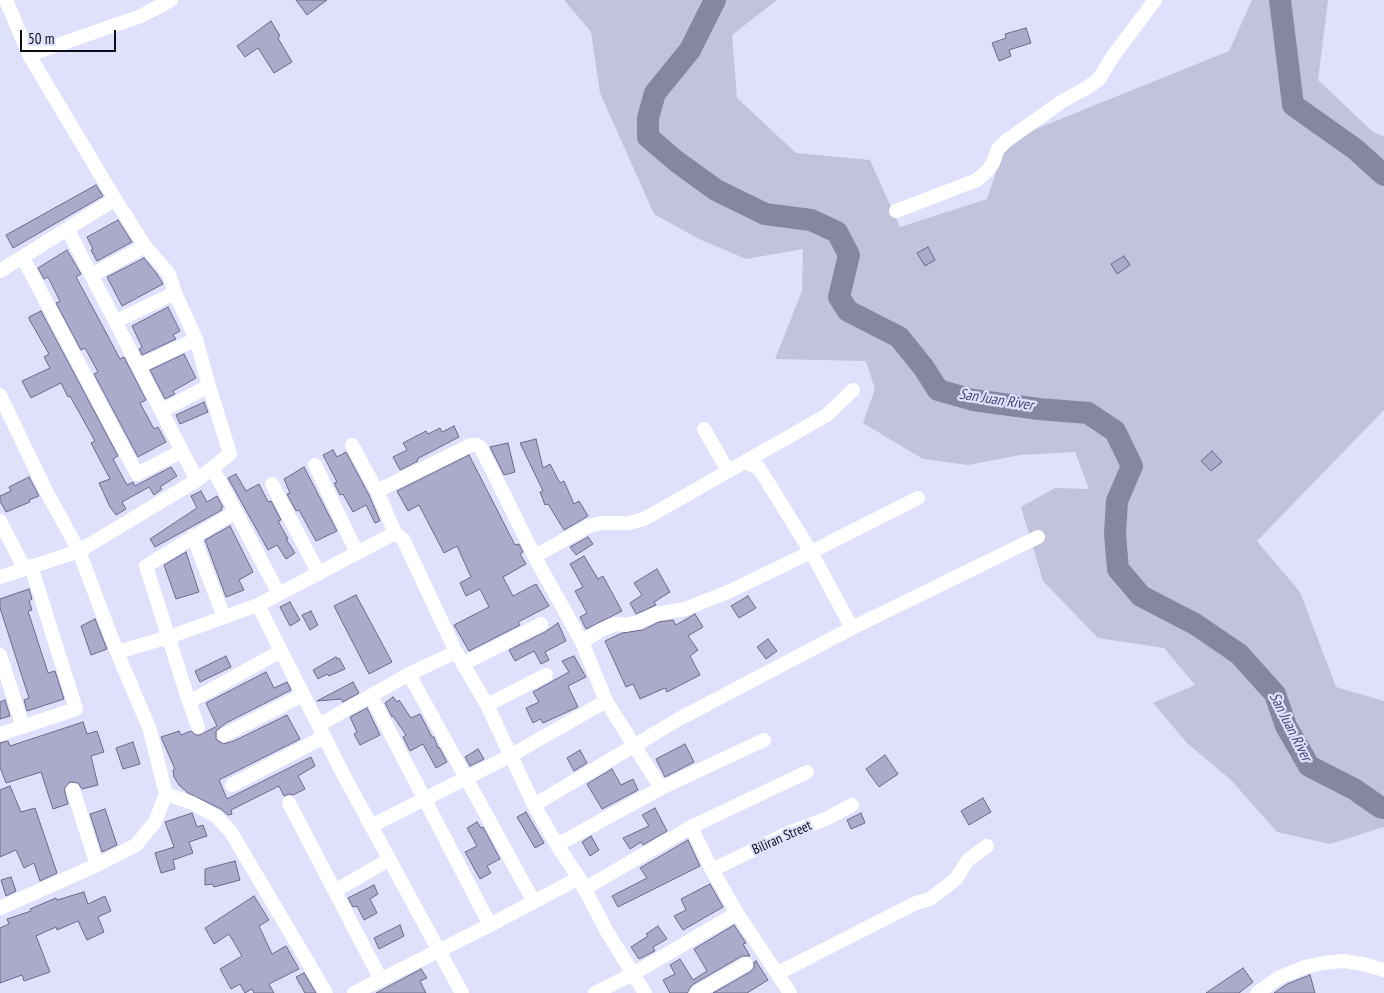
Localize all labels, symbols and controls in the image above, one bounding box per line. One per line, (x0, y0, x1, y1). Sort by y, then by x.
scale bar (22, 20, 119, 52)
text: 50 m (28, 29, 54, 48)
water label: San Juan River (958, 385, 1034, 415)
water label: San Juan River (1265, 690, 1315, 764)
street label: Biliran Street (750, 817, 814, 859)

